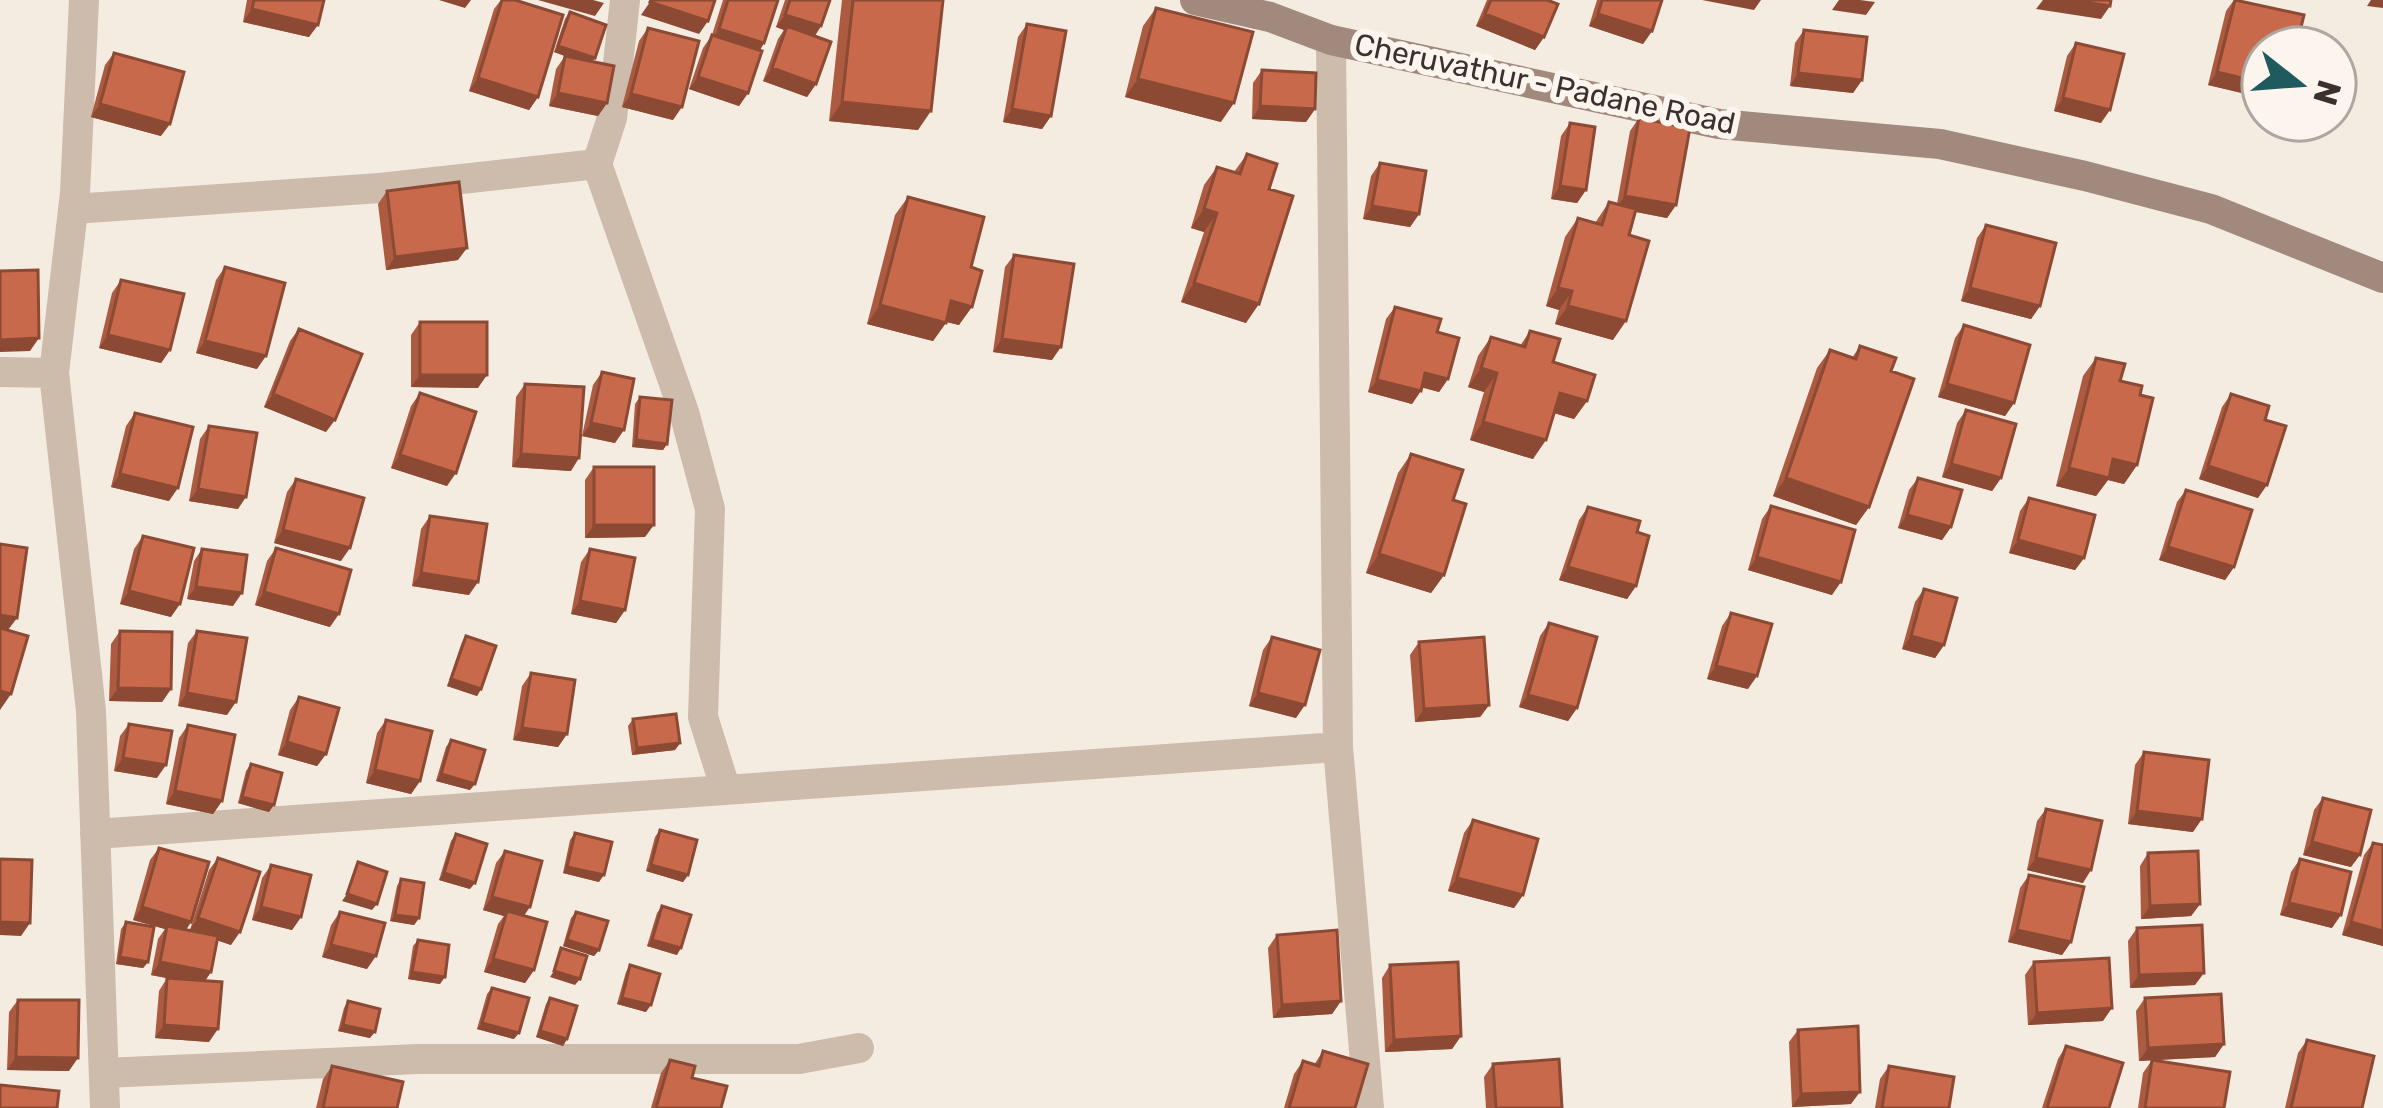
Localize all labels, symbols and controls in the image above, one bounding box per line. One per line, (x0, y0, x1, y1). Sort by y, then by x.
north arrow (2239, 24, 2359, 144)
street label: Cheruvathur - Padane Road (1351, 26, 1739, 142)
text: N (2305, 76, 2349, 110)

